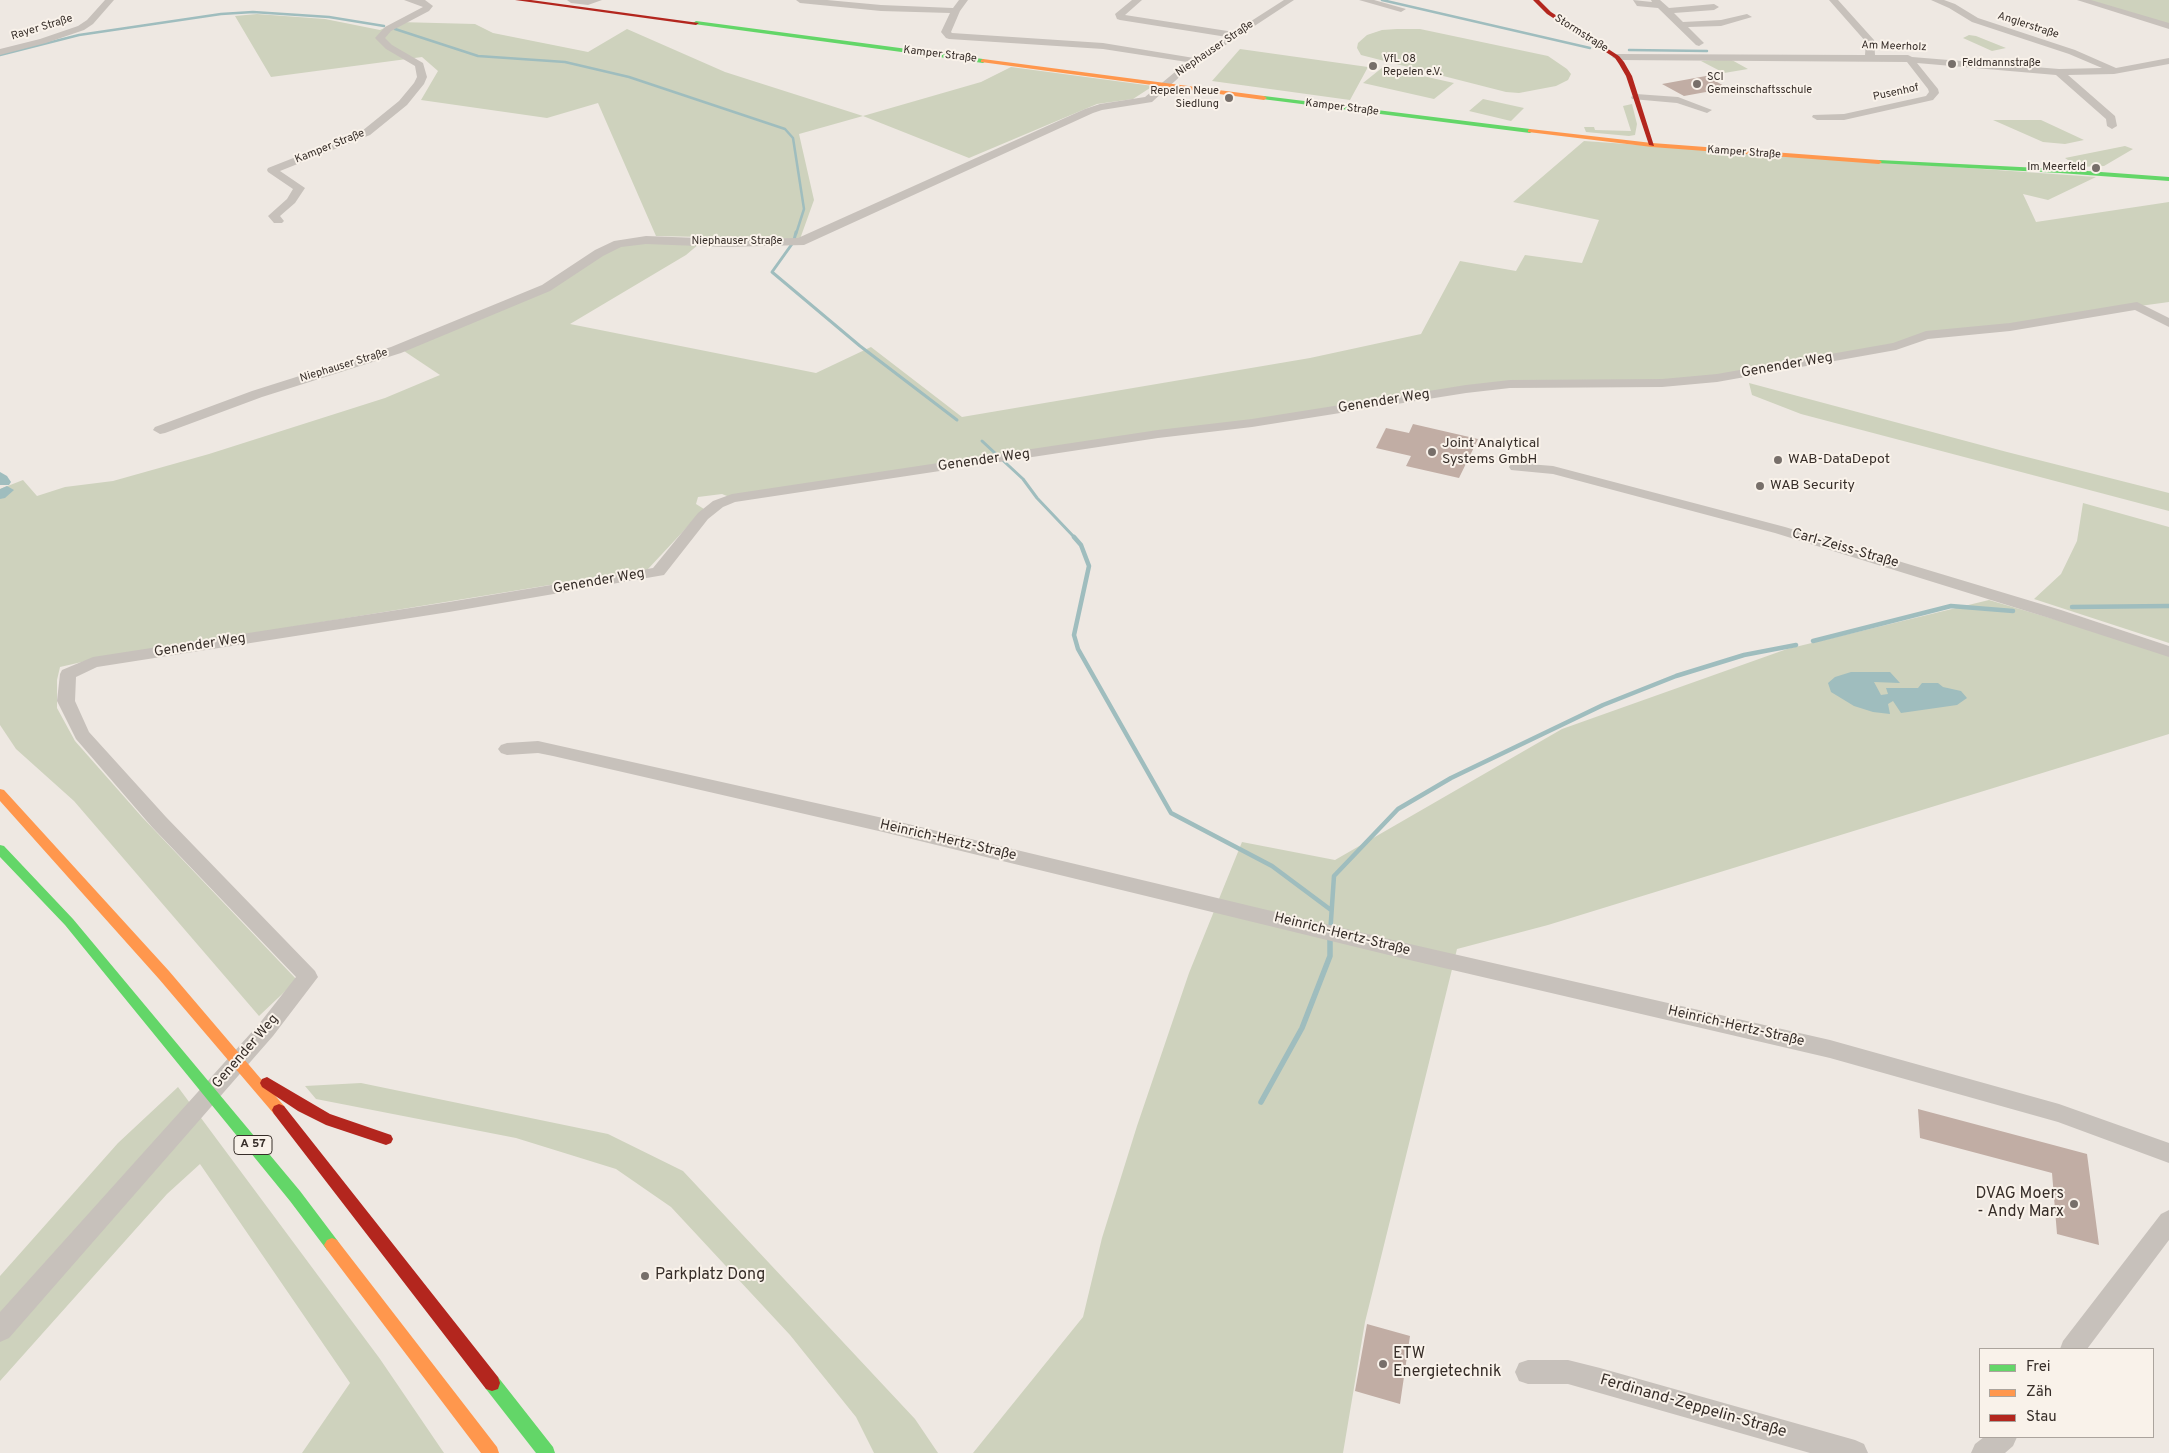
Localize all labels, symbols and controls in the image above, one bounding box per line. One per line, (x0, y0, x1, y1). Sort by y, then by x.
street label: Anglerstraße (1996, 10, 2060, 42)
street label: Rayer Straße (10, 12, 74, 44)
street label: Stormstraße (1552, 12, 1610, 56)
street label: Niephauser Straße (1174, 18, 1256, 80)
street label: Am Meerholz (1861, 39, 1927, 55)
street label: Kamper Straße (903, 44, 977, 66)
place label: VfL 08 Repelen e.V. (1383, 53, 1442, 79)
place label: Feldmannstraße (1962, 57, 2041, 71)
marker: Feldmannstraße (1946, 58, 1958, 70)
marker: VfL 08 Repelen e.V. (1367, 60, 1379, 72)
place label: SCI Gemeinschaftsschule (1707, 71, 1812, 97)
marker: SCI Gemeinschaftsschule (1691, 78, 1703, 90)
street label: Pusenhof (1872, 82, 1920, 104)
place label: Repelen Neue Siedlung (1150, 85, 1219, 111)
marker: Repelen Neue Siedlung (1223, 92, 1235, 104)
street label: Kamper Straße (1305, 97, 1379, 119)
street label: Kamper Straße (293, 127, 367, 167)
street label: Kamper Straße (1707, 144, 1781, 162)
place label: Im Meerfeld (2027, 161, 2086, 175)
marker: Im Meerfeld (2090, 162, 2102, 174)
street label: Niephauser Straße (691, 235, 783, 249)
street label: Niephauser Straße (299, 346, 389, 386)
street label: Genender Weg (1740, 350, 1834, 382)
street label: Genender Weg (1337, 386, 1431, 418)
place label: Joint Analytical Systems GmbH (1442, 436, 1540, 468)
street label: Genender Weg (937, 446, 1031, 476)
marker: Joint Analytical Systems GmbH (1426, 446, 1438, 458)
place label: WAB-DataDepot (1788, 452, 1890, 468)
marker: WAB-DataDepot (1772, 454, 1784, 466)
place label: WAB Security (1770, 478, 1855, 494)
marker: WAB Security (1754, 480, 1766, 492)
street label: Carl-Zeiss-Straße (1790, 526, 1900, 572)
street label: Genender Weg (552, 566, 646, 598)
street label: Genender Weg (153, 630, 247, 662)
street label: Heinrich-Hertz-Straße (878, 817, 1018, 865)
street label: Heinrich-Hertz-Straße (1272, 910, 1412, 960)
street label: Heinrich-Hertz-Straße (1666, 1003, 1806, 1051)
street label: Genender Weg (209, 1012, 283, 1092)
road number: A 57 (234, 1136, 272, 1154)
place label: DVAG Moers - Andy Marx (1976, 1185, 2064, 1223)
marker: DVAG Moers - Andy Marx (2068, 1198, 2080, 1210)
place label: Parkplatz Dong (655, 1266, 765, 1286)
marker: Parkplatz Dong (639, 1270, 651, 1282)
place label: ETW Energietechnik (1393, 1345, 1501, 1383)
legend (1979, 1348, 2154, 1438)
marker: ETW Energietechnik (1377, 1358, 1389, 1370)
text: Frei (2026, 1358, 2051, 1377)
street label: Ferdinand-Zeppelin-Straße (1597, 1371, 1789, 1443)
text: Zäh (2026, 1383, 2052, 1402)
text: Stau (2026, 1408, 2057, 1427)

